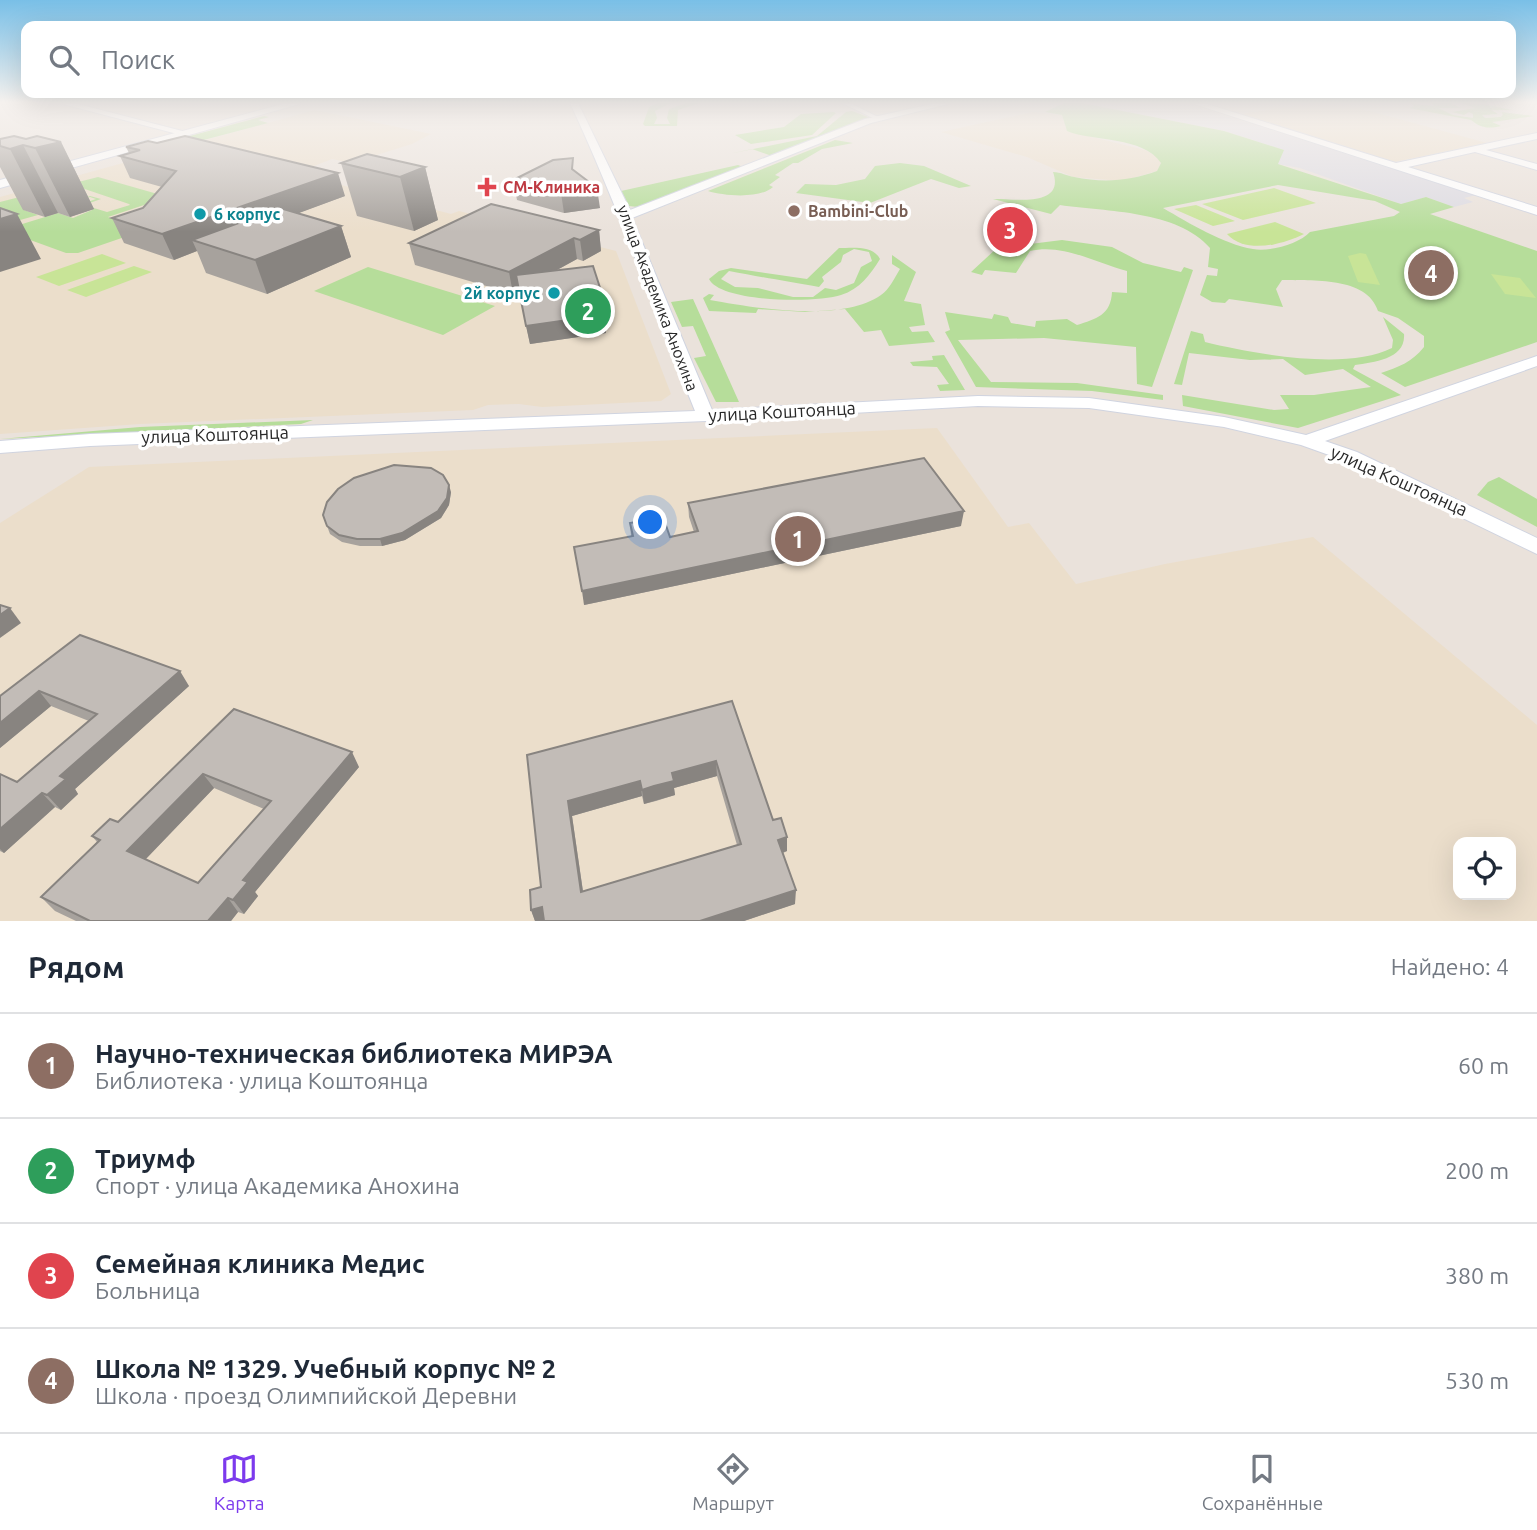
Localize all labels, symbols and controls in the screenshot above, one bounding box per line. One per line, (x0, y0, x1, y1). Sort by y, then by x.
search box (21, 21, 1516, 98)
icon: search (45, 41, 83, 79)
text: Поиск (101, 45, 175, 74)
marker: СМ-Клиника (477, 177, 497, 197)
place label: СМ-Клиника (503, 178, 600, 196)
street label: улица Академика Анохина (614, 202, 702, 394)
place label: Bambini-Club (808, 202, 908, 220)
marker: Bambini-Club (786, 203, 802, 219)
pin: 3 (987, 204, 1033, 256)
place label: 6 корпус (214, 205, 281, 223)
marker: 6 корпус (192, 206, 208, 222)
pin: 4 (1408, 247, 1454, 299)
place label: 2й корпус (464, 284, 540, 302)
marker: 2й корпус (546, 285, 562, 301)
pin: 2 (565, 285, 611, 337)
street label: улица Коштоянца (708, 397, 856, 425)
street label: улица Коштоянца (141, 421, 289, 447)
street label: улица Коштоянца (1328, 441, 1471, 519)
your location (633, 505, 667, 539)
pin: 1 (775, 513, 821, 565)
map controls (1453, 837, 1516, 900)
button: locate (1453, 837, 1516, 900)
text: Рядом (28, 950, 124, 984)
text: Найдено: 4 (1391, 954, 1509, 979)
text: Научно-техническая библиотека МИРЭА (95, 1039, 613, 1068)
text: 1 (45, 1053, 57, 1078)
text: 60 m (1458, 1053, 1509, 1078)
text: Библиотека · улица Коштоянца (95, 1068, 428, 1093)
text: Триумф (95, 1144, 196, 1173)
text: 2 (45, 1158, 57, 1183)
text: 200 m (1445, 1158, 1509, 1183)
text: Спорт · улица Академика Анохина (95, 1173, 460, 1198)
text: Семейная клиника Медис (95, 1249, 425, 1278)
text: 3 (45, 1263, 57, 1288)
text: 380 m (1445, 1263, 1509, 1288)
text: Больница (95, 1278, 200, 1303)
text: Школа № 1329. Учебный корпус № 2 (95, 1354, 556, 1383)
text: 4 (45, 1368, 57, 1393)
text: 530 m (1445, 1368, 1509, 1393)
text: Школа · проезд Олимпийской Деревни (95, 1383, 517, 1408)
tab: Карта (214, 1450, 264, 1514)
tab: Маршрут (692, 1450, 774, 1514)
tab: Сохранённые (1202, 1450, 1323, 1514)

